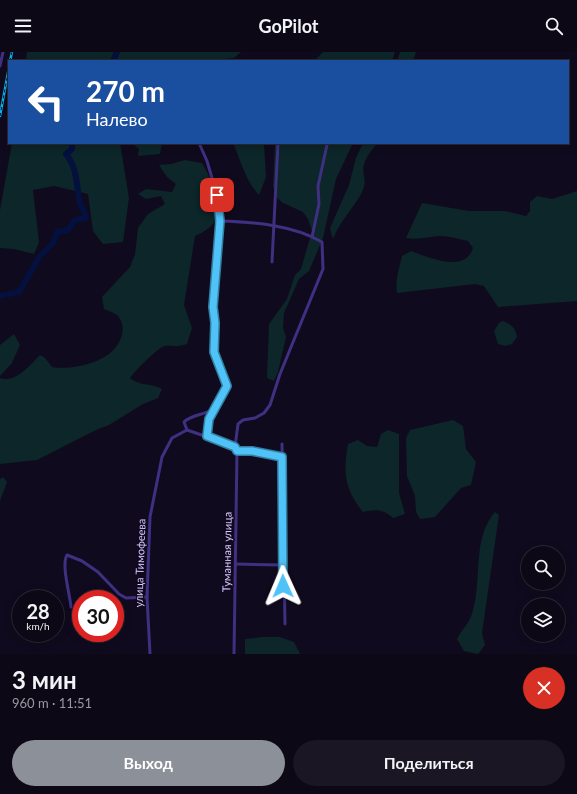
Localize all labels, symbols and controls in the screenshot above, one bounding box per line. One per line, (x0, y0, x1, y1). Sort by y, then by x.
icon: menu (12, 15, 34, 37)
text: GoPilot (258, 15, 319, 37)
icon: search (543, 15, 565, 37)
text: 270 m (86, 74, 165, 108)
icon: left (20, 76, 72, 128)
text: Налево (86, 108, 148, 130)
pin (200, 178, 234, 212)
icon: arrive (206, 184, 228, 206)
street label: Туманная улица (219, 512, 234, 592)
street label: улица Тимофеева (131, 518, 148, 608)
map controls (521, 546, 565, 642)
button: search (521, 546, 565, 590)
position arrow (262, 565, 304, 607)
speed limit sign: 30 (72, 590, 124, 642)
button: layers (521, 598, 565, 642)
text: 28 (26, 599, 50, 623)
text: km/h (26, 620, 50, 632)
text: 3 мин (12, 665, 77, 694)
button: close (523, 667, 565, 709)
text: 960 m · 11:51 (12, 695, 92, 711)
button: Выход (12, 740, 285, 786)
button: Поделиться (293, 740, 565, 786)

